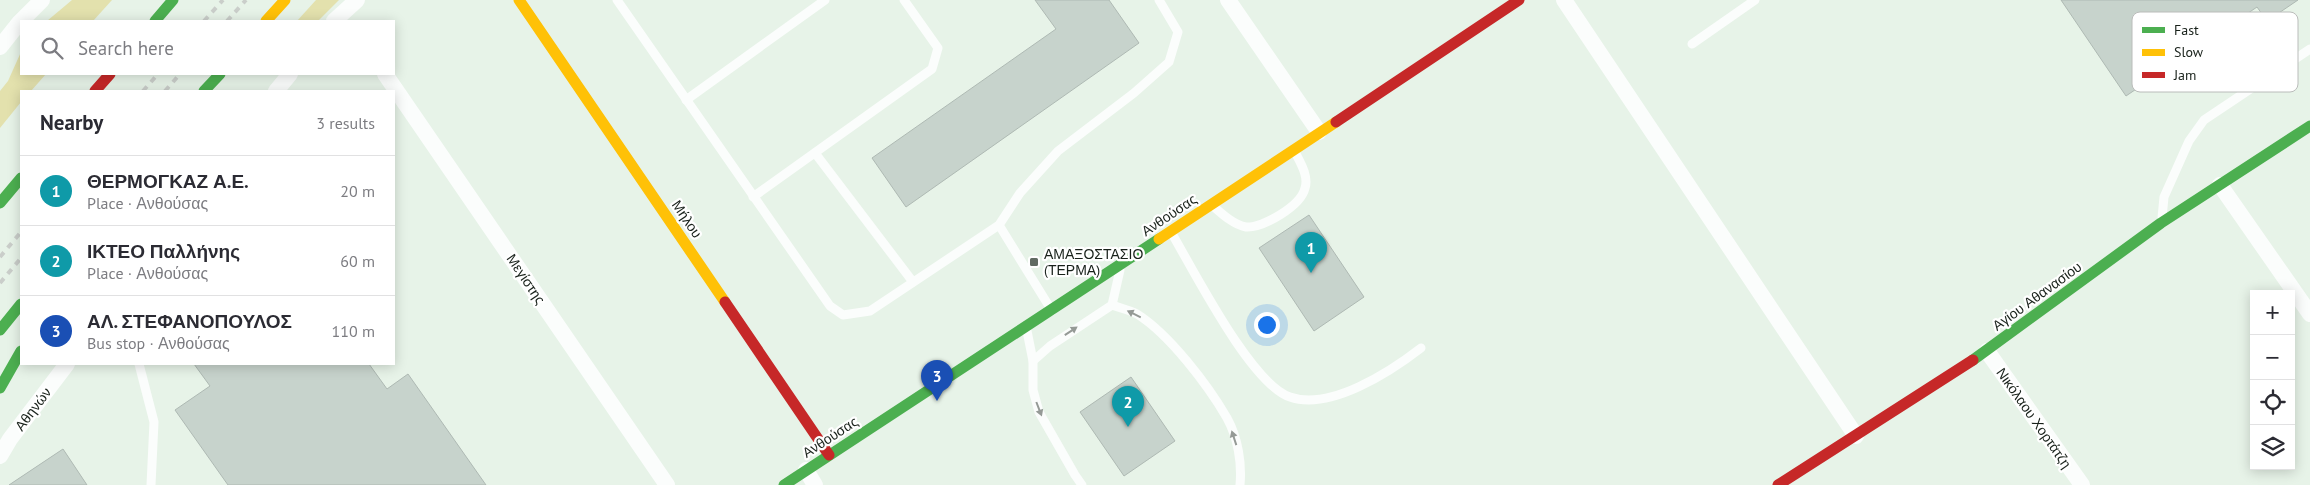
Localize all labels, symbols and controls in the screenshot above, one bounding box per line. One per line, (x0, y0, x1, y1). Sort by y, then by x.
legend (2132, 12, 2298, 92)
search box (20, 20, 395, 75)
text: Fast (2174, 21, 2199, 39)
icon: search (38, 34, 66, 62)
text: Search here (78, 36, 174, 60)
text: Slow (2174, 43, 2204, 61)
text: Jam (2173, 66, 2196, 84)
text: Nearby (40, 109, 103, 136)
text: 3 results (316, 113, 375, 133)
text: ΘΕΡΜΟΓΚΑΖ Α.Ε. (87, 169, 249, 193)
text: 1 (51, 181, 61, 201)
text: 20 m (340, 181, 375, 201)
street label: Ανθούσας (1138, 190, 1200, 240)
text: Place · Ανθούσας (87, 193, 208, 213)
street label: Μήλου (668, 197, 706, 241)
pin: 1 (1295, 232, 1327, 273)
text: ΙΚΤΕΟ Παλλήνης (87, 239, 240, 263)
place label: ΑΜΑΞΟΣΤΑΣΙΟ (ΤΕΡΜΑ) (1044, 245, 1143, 279)
street label: Μεγίστης (503, 250, 549, 308)
text: 2 (51, 251, 61, 271)
text: 60 m (340, 251, 375, 271)
marker: ΑΜΑΞΟΣΤΑΣΙΟ (ΤΕΡΜΑ) (1028, 256, 1040, 268)
street label: Αγίου Αθανασίου (1989, 258, 2085, 334)
text: Place · Ανθούσας (87, 263, 208, 283)
map controls (2250, 290, 2295, 470)
button: + (2250, 290, 2295, 335)
text: ΑΛ. ΣΤΕΦΑΝΟΠΟΥΛΟΣ (87, 309, 292, 333)
one-way arrow (1126, 309, 1141, 318)
your location (1254, 312, 1280, 338)
text: 3 (51, 321, 61, 341)
text: 110 m (332, 321, 375, 341)
one-way arrow (1064, 326, 1078, 336)
text: Bus stop · Ανθούσας (87, 333, 230, 353)
button: − (2250, 335, 2295, 380)
pin: 3 (921, 360, 953, 401)
street label: Νικόλαου Χορτάτζη (1992, 364, 2076, 472)
button: locate (2250, 380, 2295, 425)
street label: Αθηνών (11, 384, 55, 434)
pin: 2 (1112, 386, 1144, 427)
one-way arrow (1035, 402, 1043, 417)
street label: Ανθούσας (799, 412, 861, 462)
button: layers (2250, 425, 2295, 470)
one-way arrow (1229, 430, 1237, 445)

